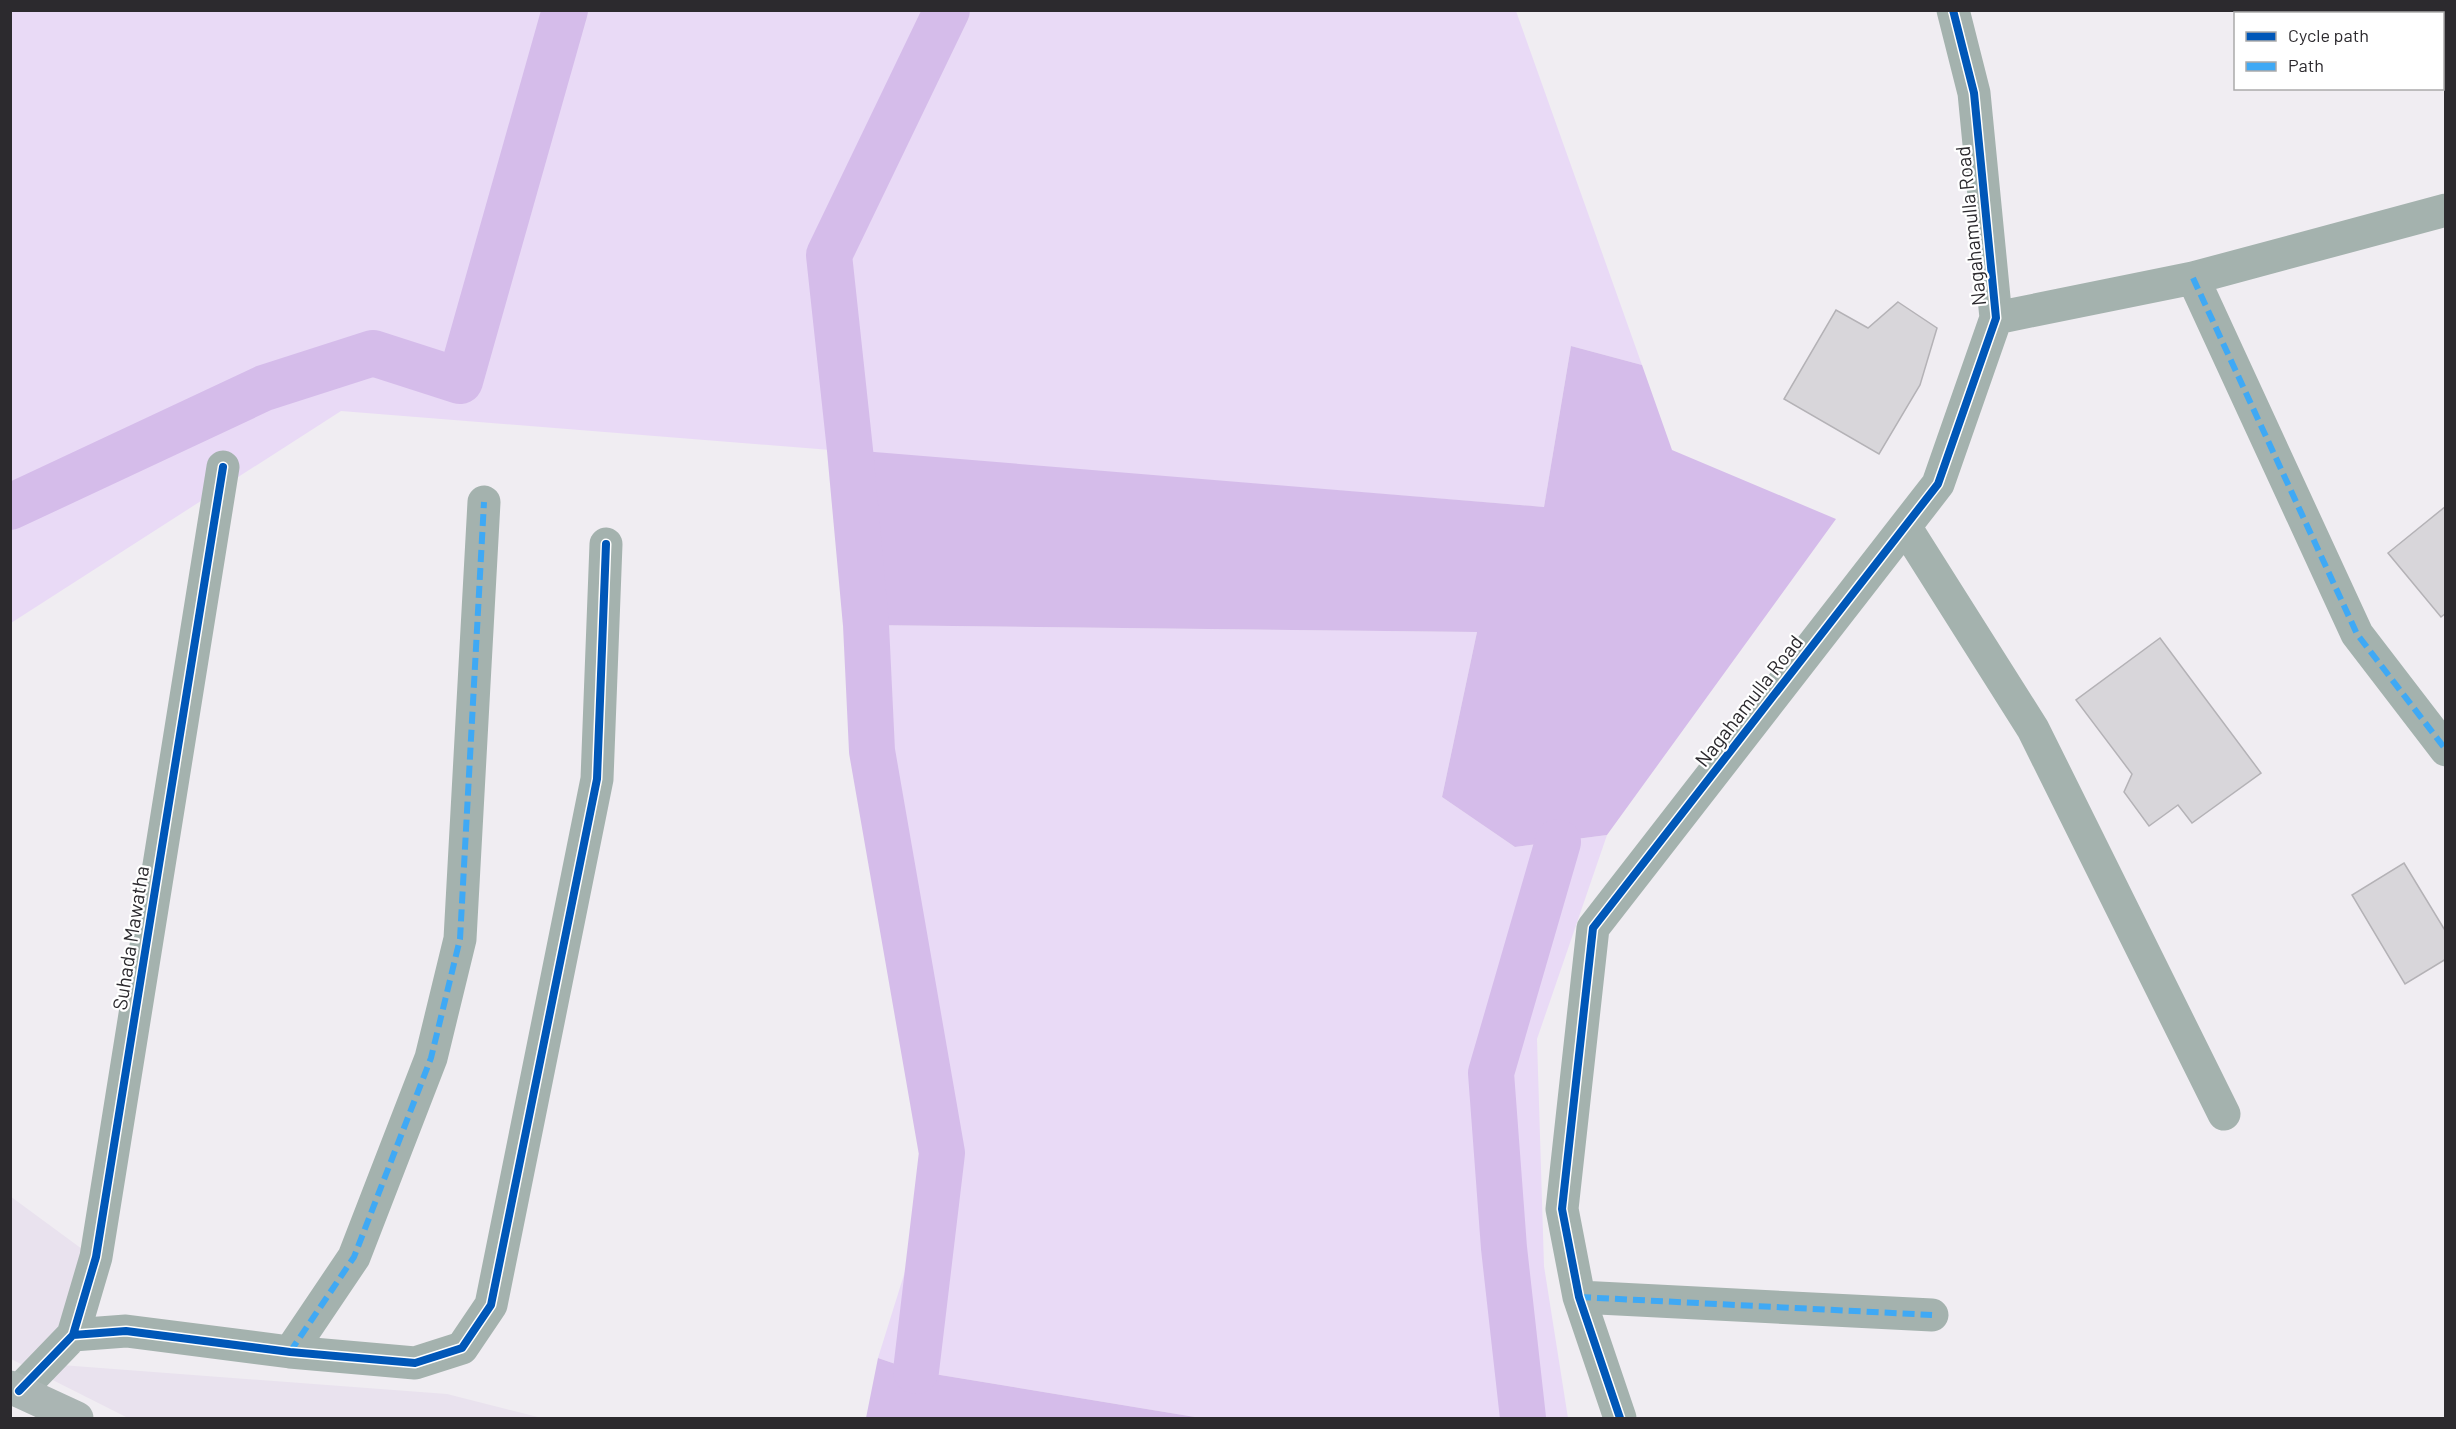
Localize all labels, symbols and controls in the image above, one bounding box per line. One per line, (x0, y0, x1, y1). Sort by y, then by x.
legend (2234, 12, 2444, 90)
text: Cycle path (2288, 24, 2369, 46)
text: Path (2288, 54, 2324, 76)
street label: Nagahamulla Road (1950, 145, 1990, 307)
street label: Nagahamulla Road (1689, 630, 1807, 771)
street label: Suhada Mawatha (107, 864, 153, 1012)

